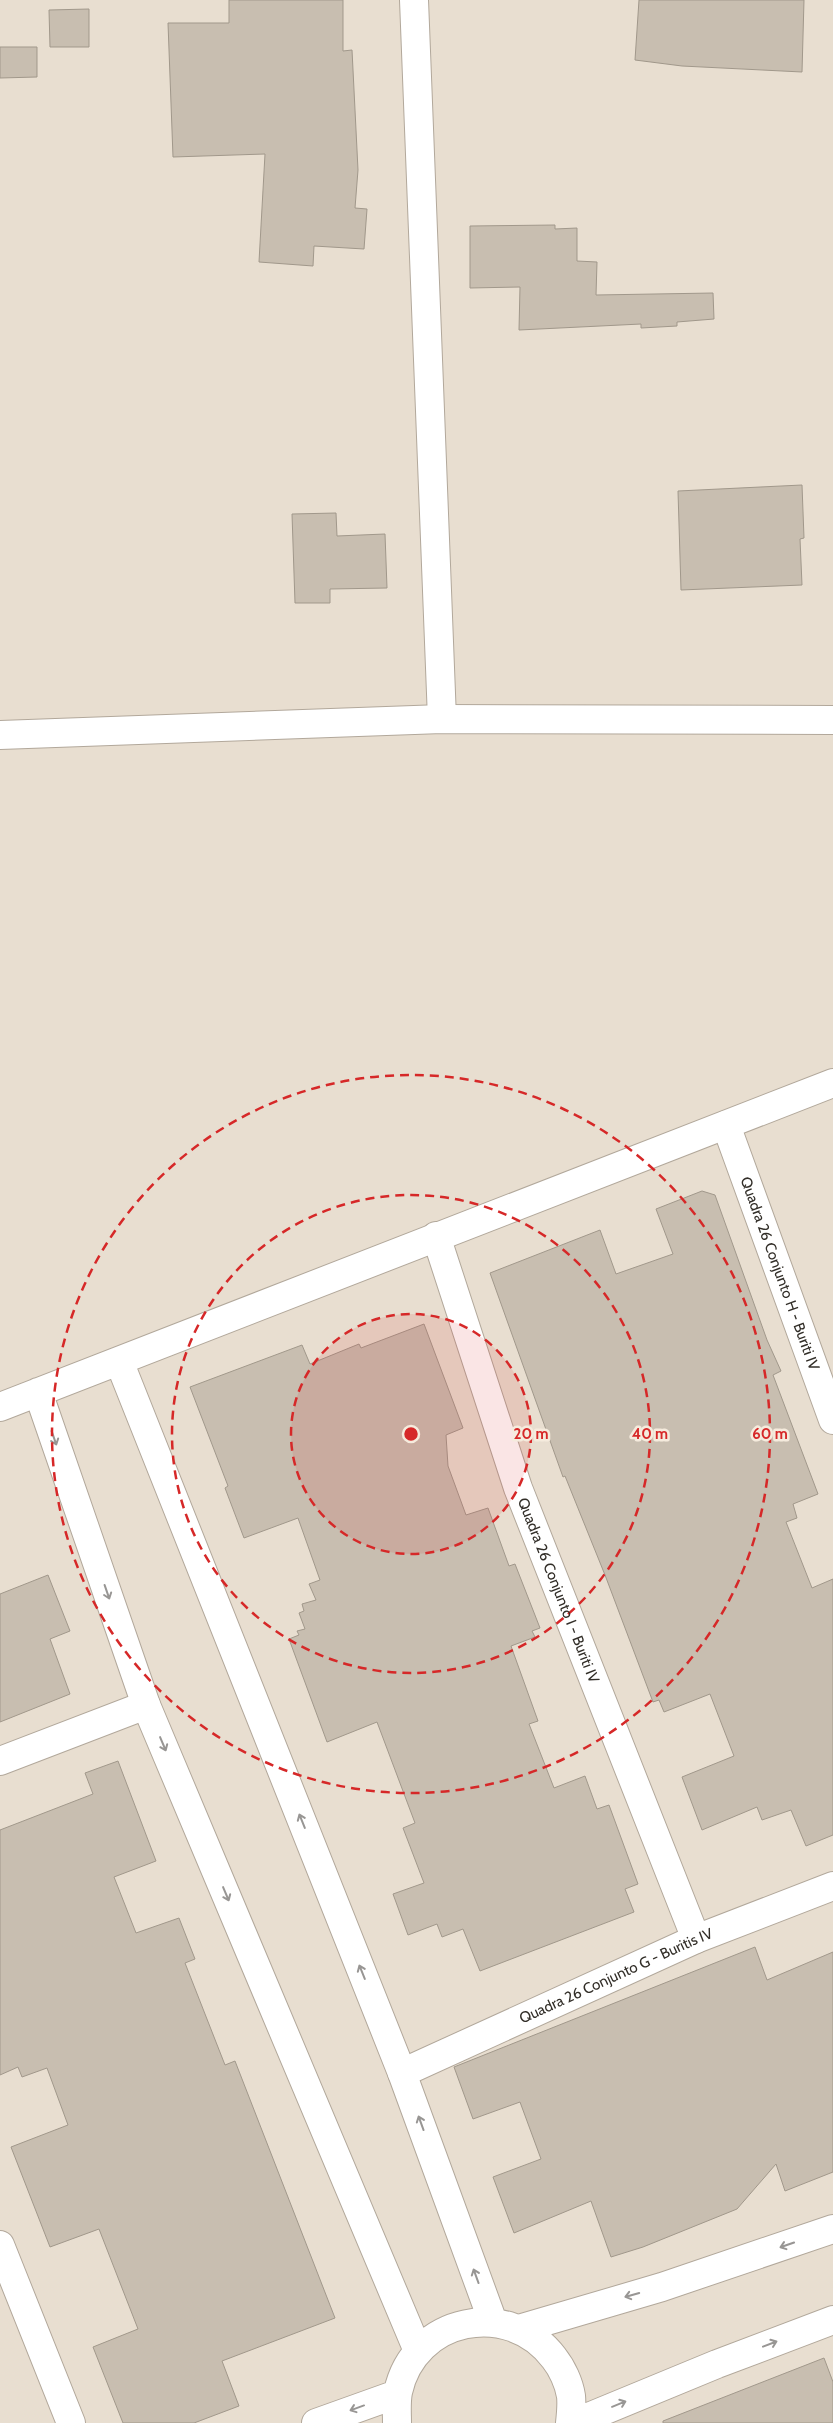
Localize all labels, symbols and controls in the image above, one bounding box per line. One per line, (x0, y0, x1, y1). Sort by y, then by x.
street label: Quadra 26 Conjunto H - Buriti IV (737, 1174, 823, 1374)
centre of rings (402, 1425, 420, 1443)
text: 20 m (514, 1425, 548, 1443)
text: 40 m (632, 1425, 668, 1443)
text: 60 m (752, 1425, 788, 1443)
one-way arrow (50, 1430, 59, 1446)
street label: Quadra 26 Conjunto I - Buriti IV (514, 1495, 603, 1686)
one-way arrow (103, 1584, 112, 1599)
one-way arrow (158, 1736, 168, 1751)
one-way arrow (297, 1814, 306, 1829)
one-way arrow (222, 1886, 232, 1901)
street label: Quadra 26 Conjunto G - Buritis IV (516, 1924, 716, 2027)
one-way arrow (357, 1965, 366, 1980)
one-way arrow (416, 2116, 425, 2131)
one-way arrow (780, 2241, 795, 2250)
one-way arrow (471, 2269, 480, 2284)
one-way arrow (625, 2291, 641, 2301)
one-way arrow (762, 2339, 777, 2348)
one-way arrow (611, 2399, 626, 2409)
one-way arrow (350, 2404, 365, 2413)

